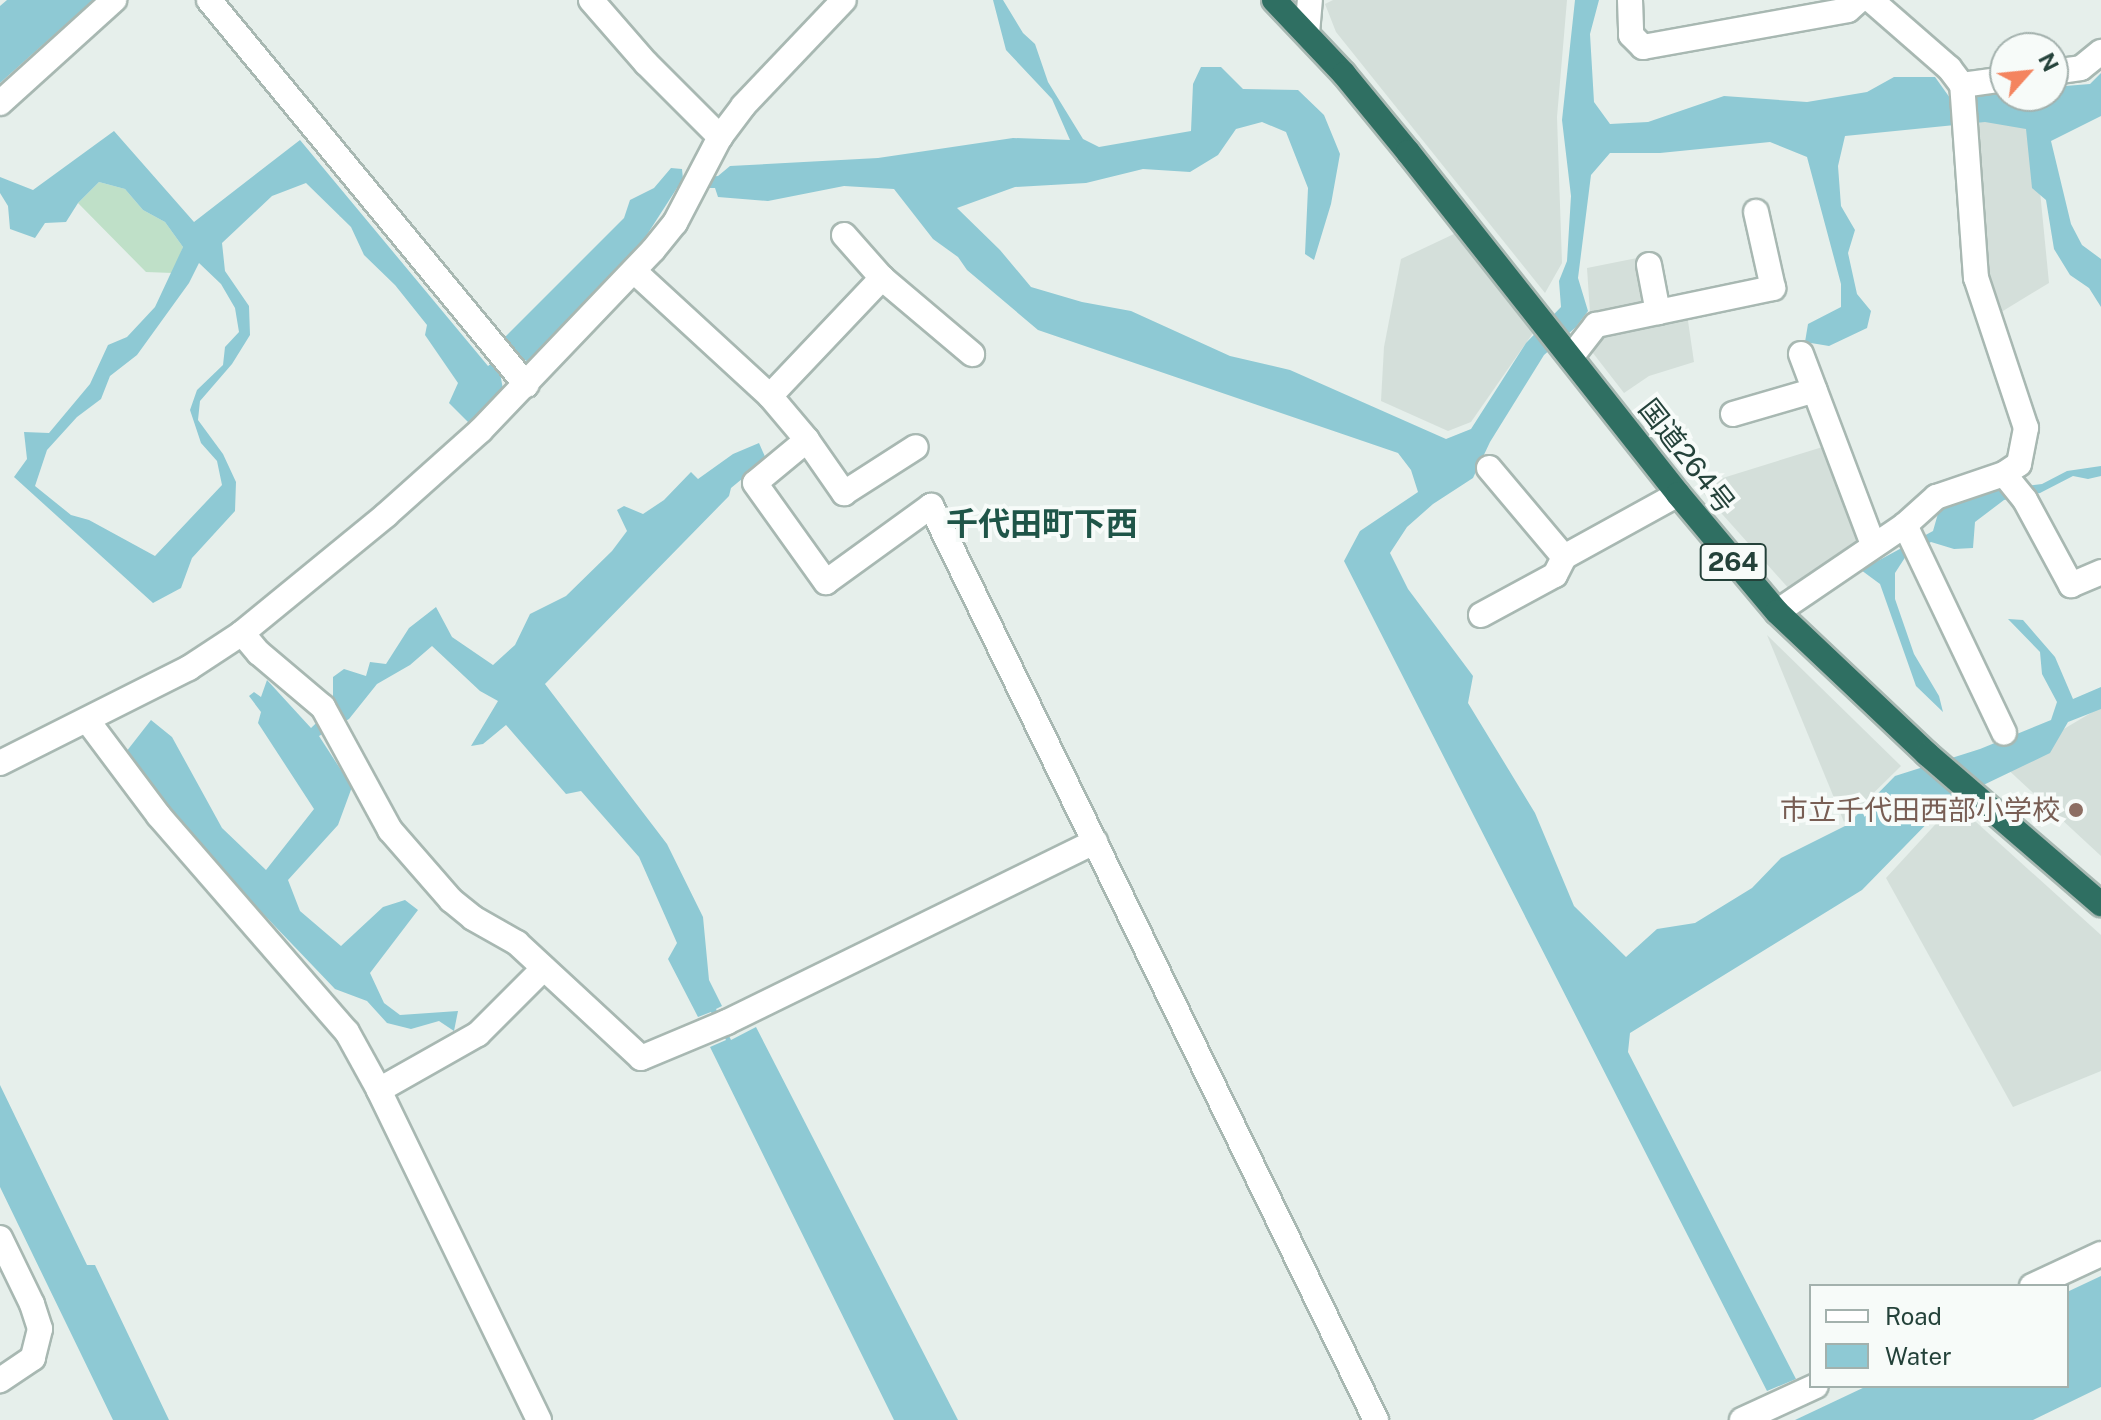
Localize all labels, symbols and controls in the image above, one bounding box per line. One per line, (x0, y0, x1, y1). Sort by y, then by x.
north arrow (1989, 32, 2069, 112)
text: N (2033, 48, 2064, 76)
street label: 国道264号 (1632, 392, 1742, 520)
district label: 千代田町下西 (946, 505, 1138, 543)
road number: 264 (1699, 540, 1767, 584)
place label: 市立千代田西部小学校 (1780, 793, 2060, 827)
marker: 市立千代田西部小学校 (2067, 801, 2085, 819)
legend (1809, 1284, 2069, 1388)
text: Road (1885, 1302, 1942, 1330)
text: Water (1885, 1342, 1952, 1370)

